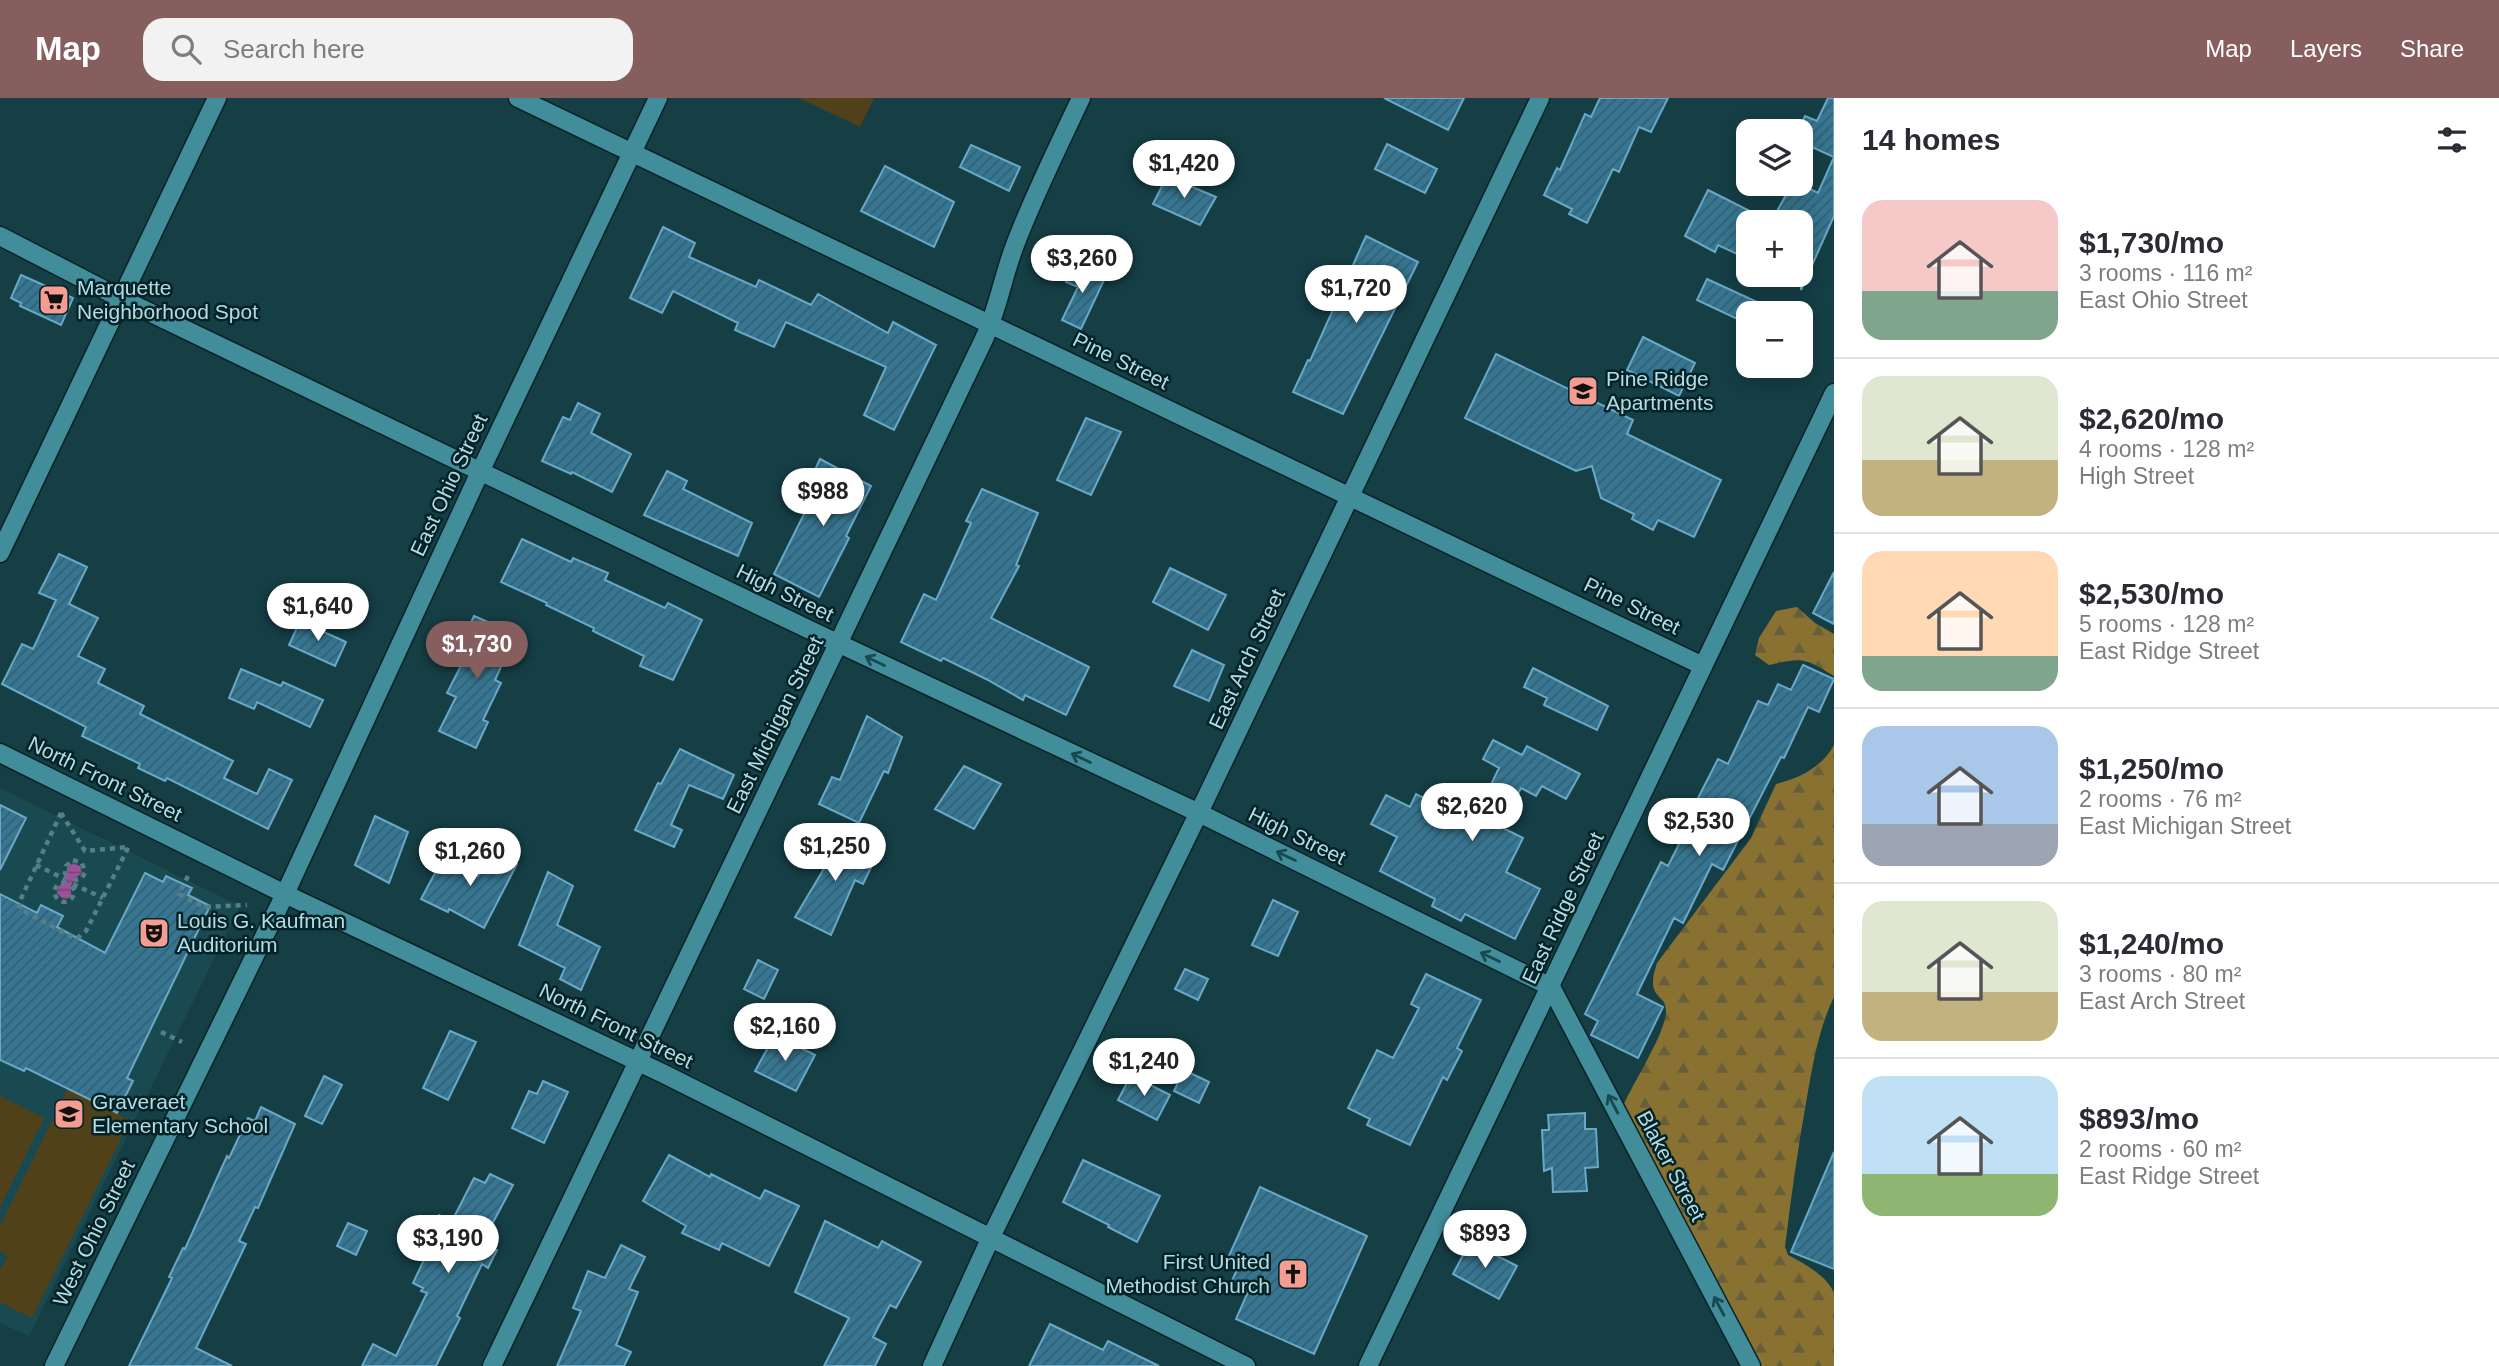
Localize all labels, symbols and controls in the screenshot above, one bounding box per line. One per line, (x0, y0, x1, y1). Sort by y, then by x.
search box (143, 18, 633, 81)
text: Map (35, 30, 101, 67)
icon: search (167, 30, 205, 68)
text: Search here (223, 34, 365, 64)
text: Map (2205, 35, 2252, 62)
text: Layers (2290, 35, 2362, 62)
text: Share (2400, 35, 2464, 62)
map controls (1736, 119, 1813, 378)
button: layers (1736, 119, 1813, 196)
icon: filters (2433, 121, 2471, 159)
text: 14 homes (1862, 123, 2000, 156)
pin: $1,420 (1127, 140, 1241, 200)
text: $1,420 (1149, 150, 1219, 176)
button: + (1736, 210, 1813, 287)
text: $1,730/mo (2079, 226, 2224, 259)
icon: home (1918, 228, 2002, 312)
pin: $3,260 (1025, 236, 1139, 295)
text: $3,260 (1047, 245, 1117, 271)
text: 3 rooms · 116 m² (2079, 260, 2252, 286)
pin: $1,720 (1299, 266, 1413, 325)
text: $1,720 (1321, 275, 1391, 301)
place label: Marquette Neighborhood Spot (77, 276, 258, 323)
supermarket icon: Marquette Neighborhood Spot (37, 283, 71, 317)
text: East Ohio Street (2079, 287, 2248, 313)
button: − (1736, 301, 1813, 378)
street label: Pine Street (1069, 327, 1173, 394)
place label: Pine Ridge Apartments (1606, 367, 1713, 414)
school or university icon: Pine Ridge Apartments (1566, 374, 1600, 408)
text: $2,620/mo (2079, 402, 2224, 435)
icon: home (1918, 404, 2002, 488)
street label: East Ohio Street (406, 410, 492, 559)
text: 4 rooms · 128 m² (2079, 436, 2254, 462)
text: High Street (2079, 463, 2194, 489)
pin: $988 (782, 468, 864, 528)
text: $988 (797, 478, 849, 504)
street label: High Street (733, 559, 838, 626)
street label: Pine Street (1580, 572, 1684, 639)
text: $2,530/mo (2079, 577, 2224, 610)
icon: home (1918, 579, 2002, 663)
pin: $1,640 (261, 584, 375, 643)
street label: East Arch Street (1204, 585, 1289, 732)
text: $1,640 (283, 593, 353, 619)
text: 5 rooms · 128 m² (2079, 611, 2254, 637)
pin: $1,730 (420, 622, 534, 681)
text: $1,730 (442, 631, 512, 657)
street label: East Michigan Street (722, 633, 827, 817)
text: East Ridge Street (2079, 638, 2259, 664)
one-way arrow (865, 653, 886, 667)
street label: North Front Street (25, 731, 186, 826)
one-way arrow (1071, 750, 1092, 764)
text: $1,250/mo (2079, 752, 2224, 785)
icon: home (1918, 754, 2002, 838)
pin: $2,620 (1415, 784, 1529, 843)
text: 2 rooms · 76 m² (2079, 786, 2241, 812)
text: $2,620 (1437, 793, 1507, 819)
pin: $2,530 (1642, 798, 1756, 858)
street label: High Street (1245, 802, 1350, 869)
text: $2,530 (1664, 808, 1734, 834)
text: East Michigan Street (2079, 813, 2291, 839)
pin: $1,250 (778, 824, 892, 883)
pin: $1,260 (413, 828, 527, 888)
street label: East Ridge Street (1517, 828, 1608, 987)
text: $1,250 (800, 833, 870, 859)
text: $1,260 (435, 838, 505, 864)
one-way arrow (1276, 849, 1297, 863)
place label: Louis G. Kaufman Auditorium (177, 909, 345, 956)
theatre icon: Louis G. Kaufman Auditorium (137, 916, 171, 950)
text: $1,240/mo (2079, 927, 2224, 960)
icon: home (1918, 929, 2002, 1013)
one-way arrow (1480, 950, 1501, 963)
text: 3 rooms · 80 m² (2079, 961, 2241, 987)
street label: North Front Street (536, 978, 697, 1073)
text: East Arch Street (2079, 988, 2245, 1014)
pin: $2,160 (728, 1004, 842, 1063)
text: $2,160 (750, 1013, 820, 1039)
pin: $1,240 (1087, 1038, 1201, 1098)
text: $1,240 (1109, 1048, 1179, 1074)
place label: Graveraet Elementary School (92, 1090, 268, 1137)
one-way arrow (1606, 1094, 1619, 1115)
school or university icon: Graveraet Elementary School (52, 1097, 86, 1131)
text: $893/mo (2079, 1102, 2199, 1135)
icon: home (1918, 1104, 2002, 1188)
street label: Blaker Street (1633, 1107, 1710, 1225)
text: 2 rooms · 60 m² (2079, 1136, 2241, 1162)
street label: West Ohio Street (48, 1156, 139, 1310)
text: East Ridge Street (2079, 1163, 2259, 1189)
pin: $893 (1444, 1210, 1526, 1270)
pin: $3,190 (391, 1216, 505, 1275)
text: $893 (1459, 1220, 1511, 1246)
text: $3,190 (413, 1225, 483, 1251)
place label: First United Methodist Church (1105, 1250, 1270, 1297)
church icon: First United Methodist Church (1276, 1257, 1310, 1291)
one-way arrow (1712, 1296, 1726, 1316)

